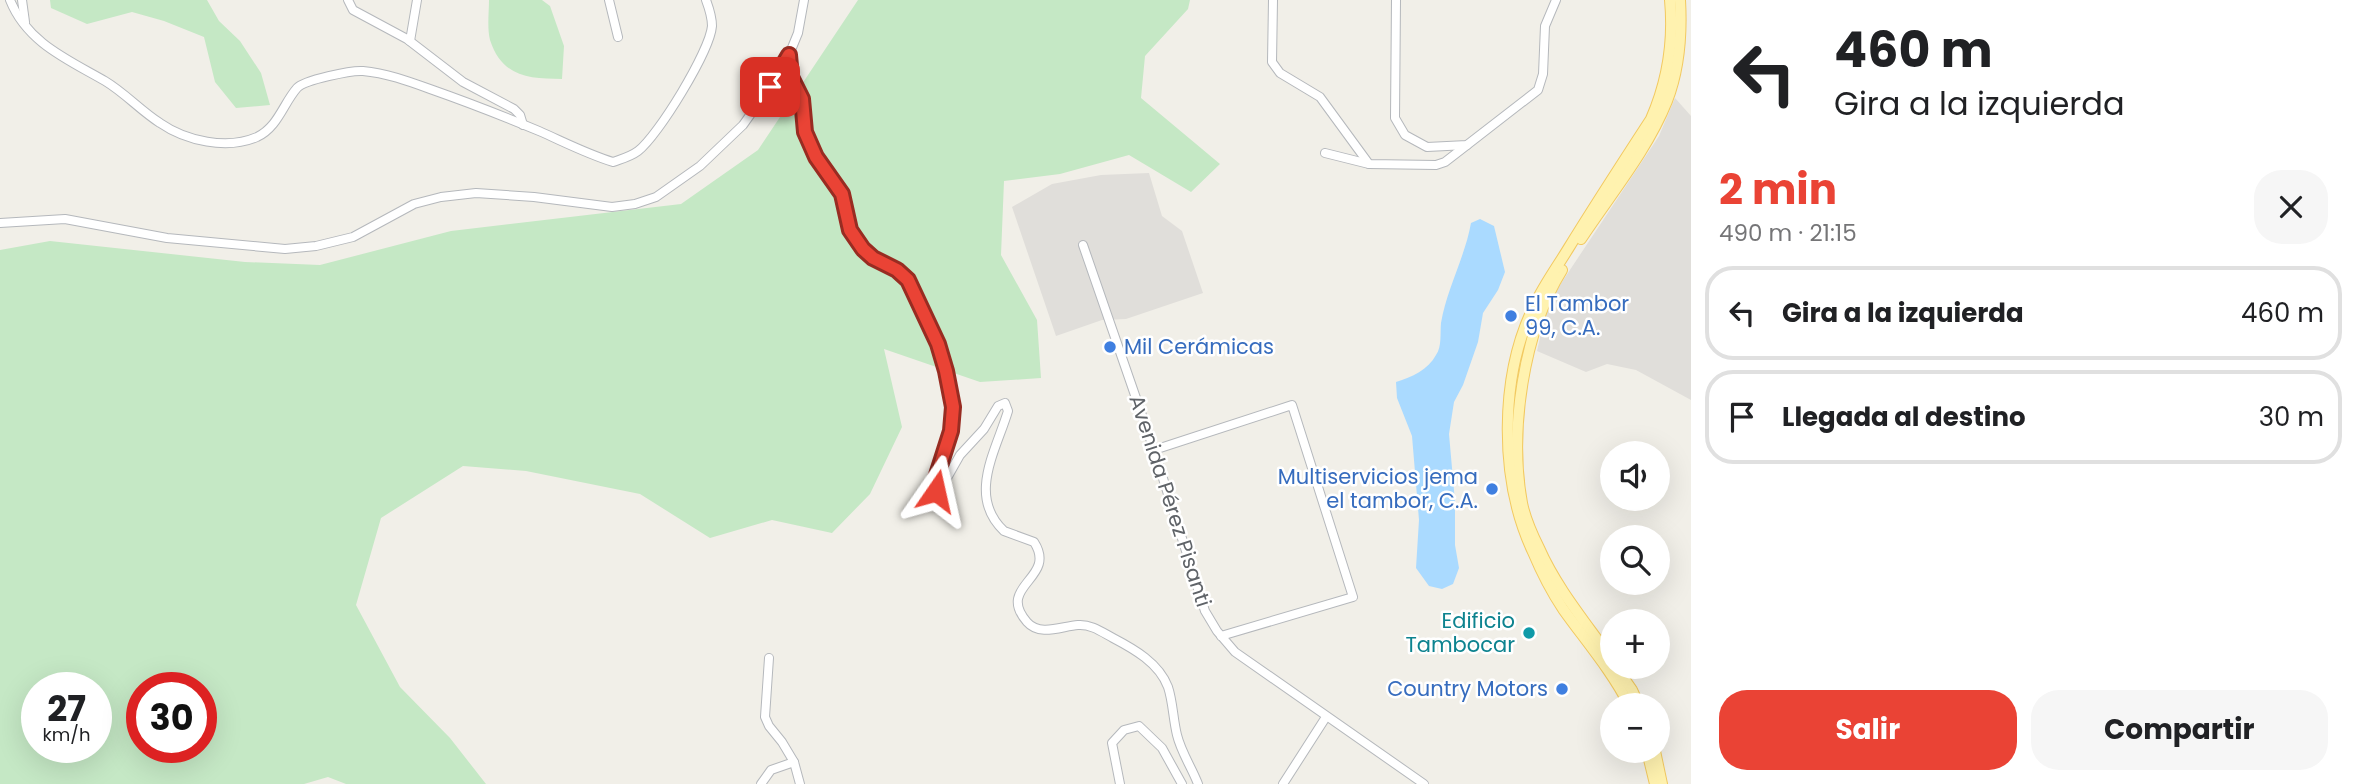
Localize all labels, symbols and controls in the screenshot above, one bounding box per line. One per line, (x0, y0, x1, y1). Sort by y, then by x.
text: 460 m (1834, 16, 1993, 84)
icon: left (1719, 28, 1810, 119)
pin (740, 57, 800, 117)
icon: arrive (751, 68, 789, 106)
text: Gira a la izquierda (1834, 81, 2125, 126)
text: 2 min (1719, 160, 1837, 219)
button: close (2254, 170, 2328, 244)
text: 490 m · 21:15 (1719, 217, 1857, 249)
place label: El Tambor 99, C.A. (1525, 289, 1629, 342)
icon: left (1723, 294, 1761, 332)
text: Gira a la izquierda (1782, 295, 2024, 331)
text: 460 m (2241, 295, 2324, 331)
marker: El Tambor 99, C.A. (1503, 308, 1519, 324)
place label: Mil Cerámicas (1124, 332, 1274, 361)
marker: Mil Cerámicas (1102, 339, 1118, 355)
street label: Avenida Pérez Pisanti (1122, 391, 1218, 611)
icon: arrive (1723, 398, 1761, 436)
text: Llegada al destino (1782, 399, 2026, 435)
text: 30 m (2259, 399, 2324, 435)
map controls (1600, 441, 1670, 763)
button: sound (1600, 441, 1670, 511)
position arrow (899, 454, 973, 528)
place label: Multiservicios jema el tambor, C.A. (1278, 462, 1478, 515)
marker: Multiservicios jema el tambor, C.A. (1484, 481, 1500, 497)
button: search (1600, 525, 1670, 595)
place label: Edificio Tambocar (1405, 606, 1515, 659)
button: + (1600, 609, 1670, 679)
marker: Edificio Tambocar (1521, 625, 1537, 641)
speed limit sign: 30 (126, 672, 217, 763)
place label: Country Motors (1387, 674, 1548, 703)
marker: Country Motors (1554, 681, 1570, 697)
text: 27 (47, 684, 86, 733)
button: Salir (1719, 690, 2017, 770)
button: Compartir (2031, 690, 2328, 770)
button: − (1600, 693, 1670, 763)
text: km/h (43, 722, 90, 747)

